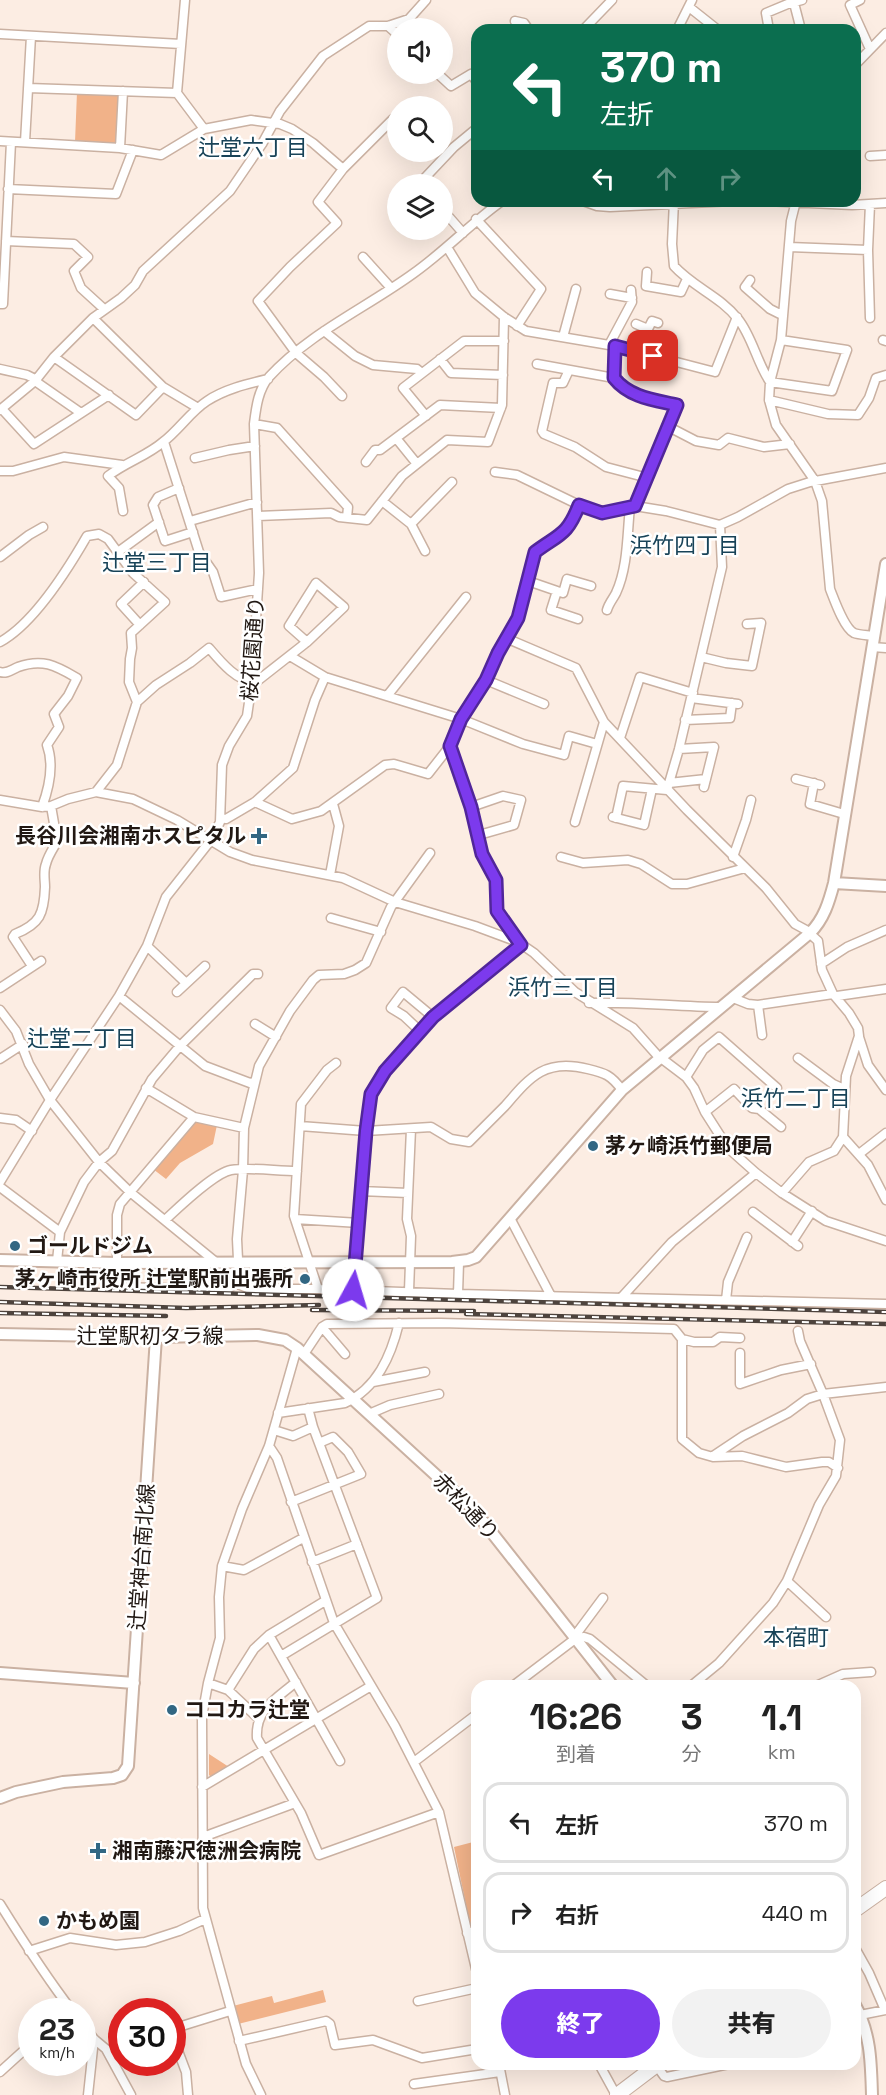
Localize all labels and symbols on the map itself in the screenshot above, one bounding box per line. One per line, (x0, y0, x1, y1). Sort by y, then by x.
district label: 辻堂六丁目 (198, 133, 308, 161)
pin (627, 330, 678, 381)
district label: 浜竹四丁目 (630, 531, 740, 559)
district label: 辻堂三丁目 (102, 548, 212, 576)
street label: 桜花園通り (235, 596, 270, 702)
place label: 長谷川会湘南ホスピタル (15, 822, 246, 849)
marker: 長谷川会湘南ホスピタル (250, 827, 268, 845)
district label: 浜竹三丁目 (508, 973, 618, 1001)
district label: 辻堂二丁目 (27, 1024, 137, 1052)
district label: 浜竹二丁目 (741, 1084, 851, 1112)
place label: 茅ヶ崎浜竹郵便局 (605, 1132, 773, 1159)
marker: 茅ヶ崎浜竹郵便局 (586, 1139, 600, 1153)
place label: ゴールドジム (27, 1232, 153, 1259)
marker: ゴールドジム (8, 1239, 22, 1253)
position arrow (321, 1258, 385, 1322)
place label: 茅ヶ崎市役所 辻堂駅前出張所 (15, 1265, 293, 1292)
marker: 茅ヶ崎市役所 辻堂駅前出張所 (298, 1272, 312, 1286)
street label: 辻堂駅初タラ線 (77, 1322, 224, 1349)
street label: 赤松通り (427, 1467, 505, 1546)
street label: 辻堂神台南北線 (123, 1483, 160, 1631)
district label: 本宿町 (763, 1623, 829, 1651)
place label: ココカラ辻堂 (184, 1696, 310, 1723)
marker: ココカラ辻堂 (165, 1703, 179, 1717)
place label: 湘南藤沢徳洲会病院 (112, 1837, 301, 1864)
marker: 湘南藤沢徳洲会病院 (89, 1842, 107, 1860)
place label: かもめ園 (56, 1907, 140, 1934)
marker: かもめ園 (37, 1914, 51, 1928)
speed limit sign: 30 (108, 1998, 186, 2076)

